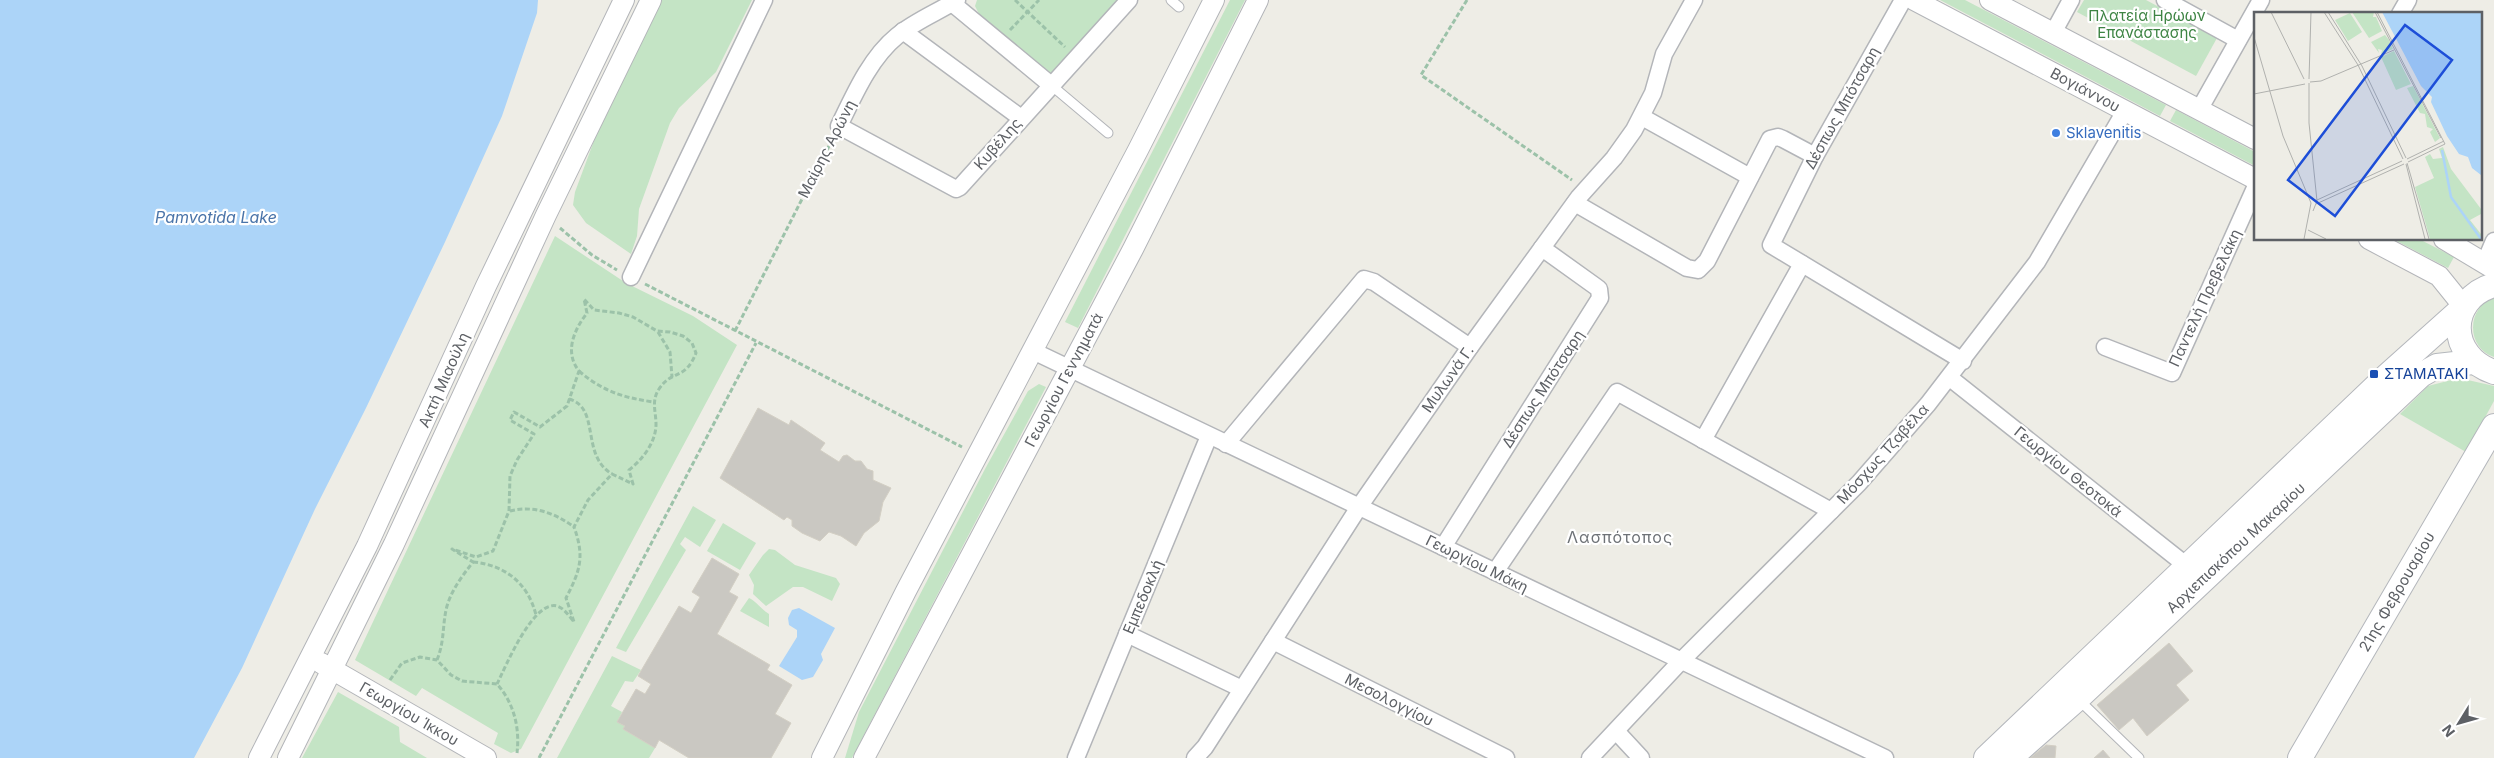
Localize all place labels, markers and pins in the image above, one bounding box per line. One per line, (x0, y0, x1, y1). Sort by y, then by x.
place label: Sklavenitis (2066, 123, 2142, 142)
marker: Sklavenitis (2050, 127, 2062, 139)
place label: ΣΤΑΜΑΤΑΚΙ (2384, 364, 2469, 383)
marker: ΣΤΑΜΑΤΑΚΙ (2368, 368, 2380, 380)

